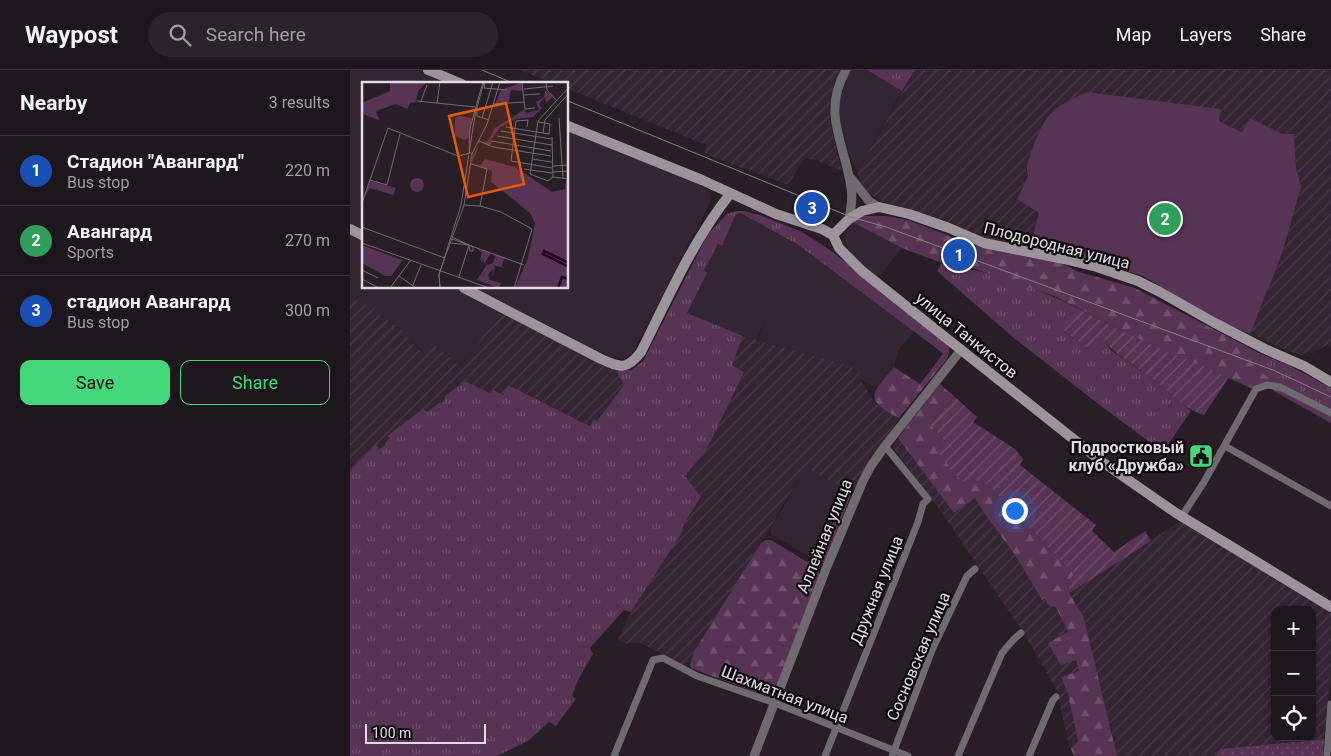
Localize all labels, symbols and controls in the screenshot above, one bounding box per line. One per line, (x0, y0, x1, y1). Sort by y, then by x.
search box (148, 12, 498, 57)
text: Waypost (25, 21, 118, 49)
icon: search (166, 21, 194, 49)
text: Search here (206, 23, 306, 46)
text: Map (1116, 24, 1151, 45)
text: Layers (1179, 24, 1232, 45)
text: Share (1260, 24, 1306, 45)
inset map (362, 82, 569, 289)
text: Nearby (20, 91, 87, 115)
text: 3 results (269, 93, 330, 112)
text: Стадион "Авангард" (67, 150, 244, 173)
text: 1 (31, 161, 41, 180)
text: 220 m (285, 161, 330, 180)
text: Bus stop (67, 173, 129, 192)
pin: 3 (796, 189, 828, 227)
pin: 2 (1149, 200, 1181, 238)
street label: Плодородная улица (982, 218, 1132, 273)
text: Авангард (67, 220, 152, 243)
text: 2 (31, 231, 41, 250)
text: 270 m (285, 231, 330, 250)
pin: 1 (943, 236, 975, 274)
text: Sports (67, 243, 114, 262)
street label: улица Танкистов (912, 288, 1022, 382)
text: стадион Авангард (67, 290, 231, 313)
text: 3 (31, 301, 41, 320)
text: 300 m (285, 301, 330, 320)
text: Bus stop (67, 313, 129, 332)
button: Save (20, 360, 170, 405)
button: Share (180, 360, 330, 405)
place label: Подростковый клуб «Дружба» (1068, 438, 1184, 475)
public building icon: Подростковый клуб «Дружба» (1188, 443, 1214, 469)
street label: Аллейная улица (793, 476, 856, 596)
your location (1002, 498, 1028, 524)
street label: Дружная улица (846, 533, 907, 647)
street label: Сосновская улица (883, 589, 954, 723)
map controls (1271, 606, 1316, 741)
button: + (1271, 606, 1316, 651)
button: − (1271, 651, 1316, 696)
street label: Шахматная улица (719, 662, 851, 727)
button: locate (1271, 696, 1316, 741)
scale bar (365, 721, 486, 744)
text: 100 m (372, 725, 411, 741)

